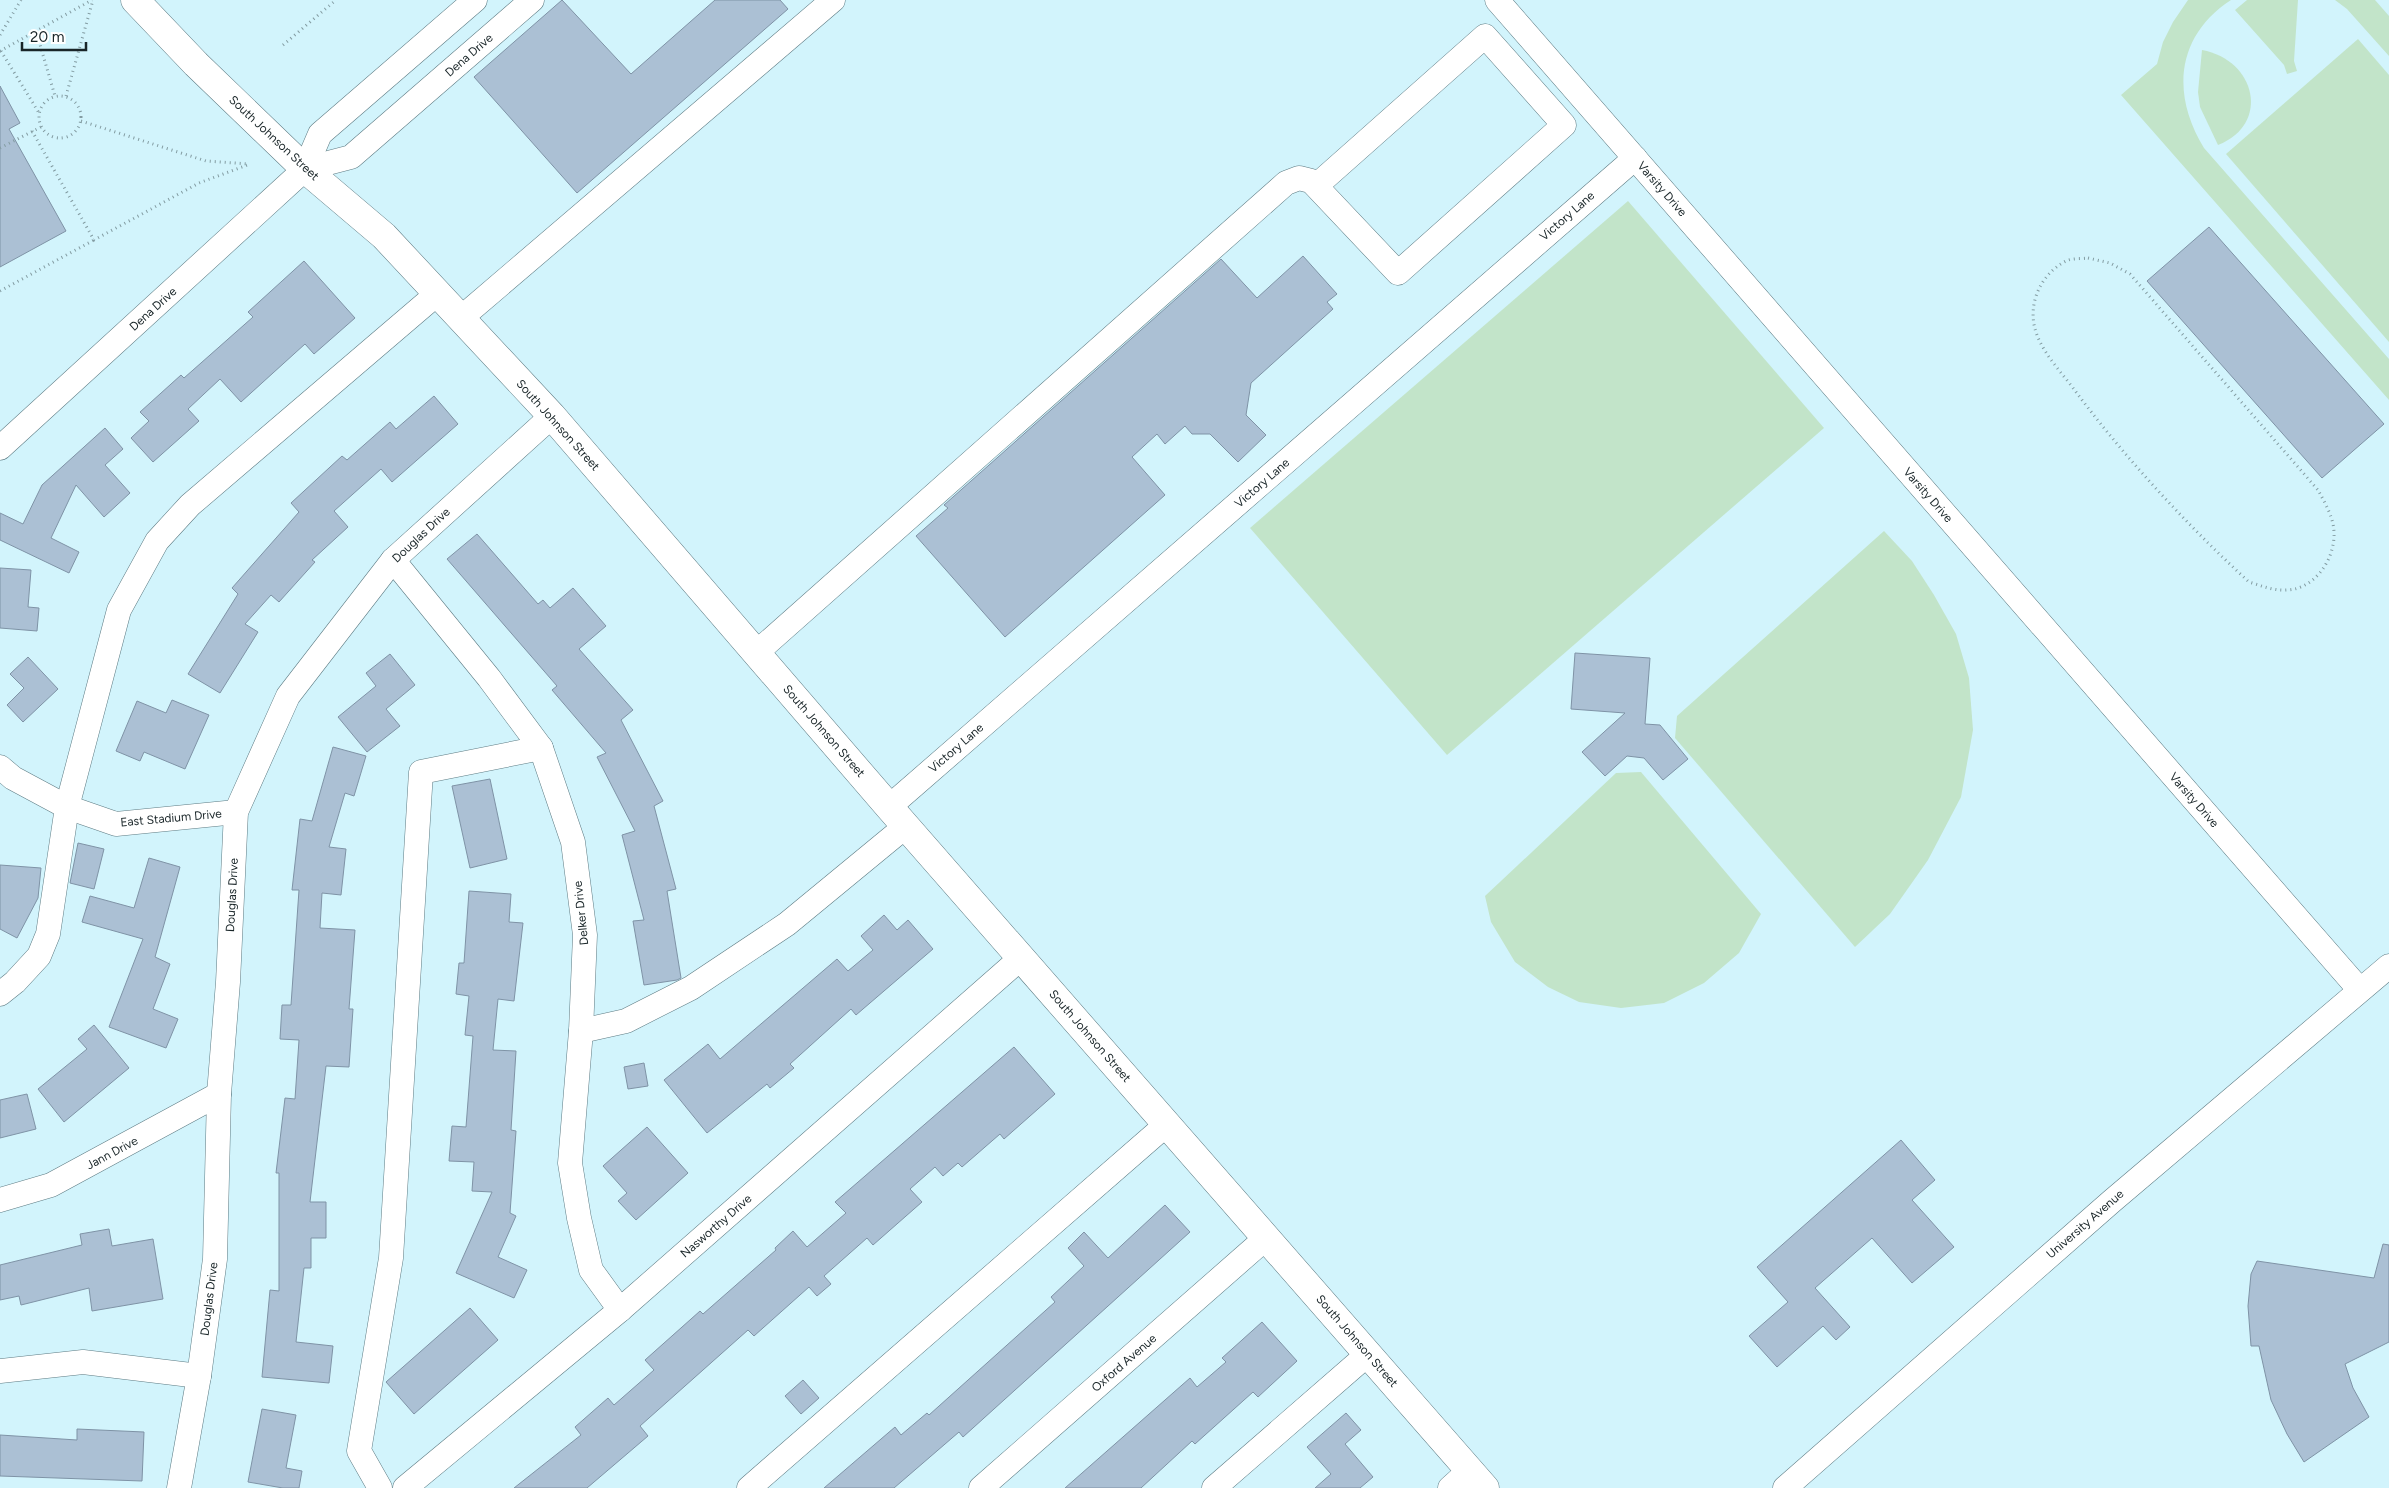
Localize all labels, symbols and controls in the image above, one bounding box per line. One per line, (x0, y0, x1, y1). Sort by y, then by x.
scale bar (22, 20, 86, 52)
text: 20 m (30, 28, 64, 46)
street label: Dena Drive (442, 30, 496, 79)
street label: South Johnson Street (226, 93, 322, 184)
street label: Varsity Drive (1634, 159, 1690, 220)
street label: Victory Lane (1537, 188, 1598, 244)
street label: Dena Drive (127, 284, 180, 334)
street label: South Johnson Street (513, 377, 603, 474)
street label: Victory Lane (1232, 455, 1293, 511)
street label: Varsity Drive (1900, 465, 1956, 526)
street label: Douglas Drive (389, 504, 453, 565)
street label: South Johnson Street (780, 682, 868, 780)
street label: Victory Lane (926, 720, 987, 776)
street label: Varsity Drive (2166, 770, 2222, 831)
street label: East Stadium Drive (120, 807, 223, 829)
street label: Douglas Drive (223, 857, 241, 932)
street label: Delker Drive (571, 880, 591, 946)
street label: South Johnson Street (1046, 987, 1134, 1085)
street label: Jann Drive (84, 1133, 141, 1172)
street label: University Avenue (2044, 1186, 2127, 1261)
street label: Nasworthy Drive (678, 1191, 755, 1261)
street label: Douglas Drive (198, 1261, 221, 1337)
street label: South Johnson Street (1313, 1292, 1401, 1390)
street label: Oxford Avenue (1089, 1331, 1159, 1395)

